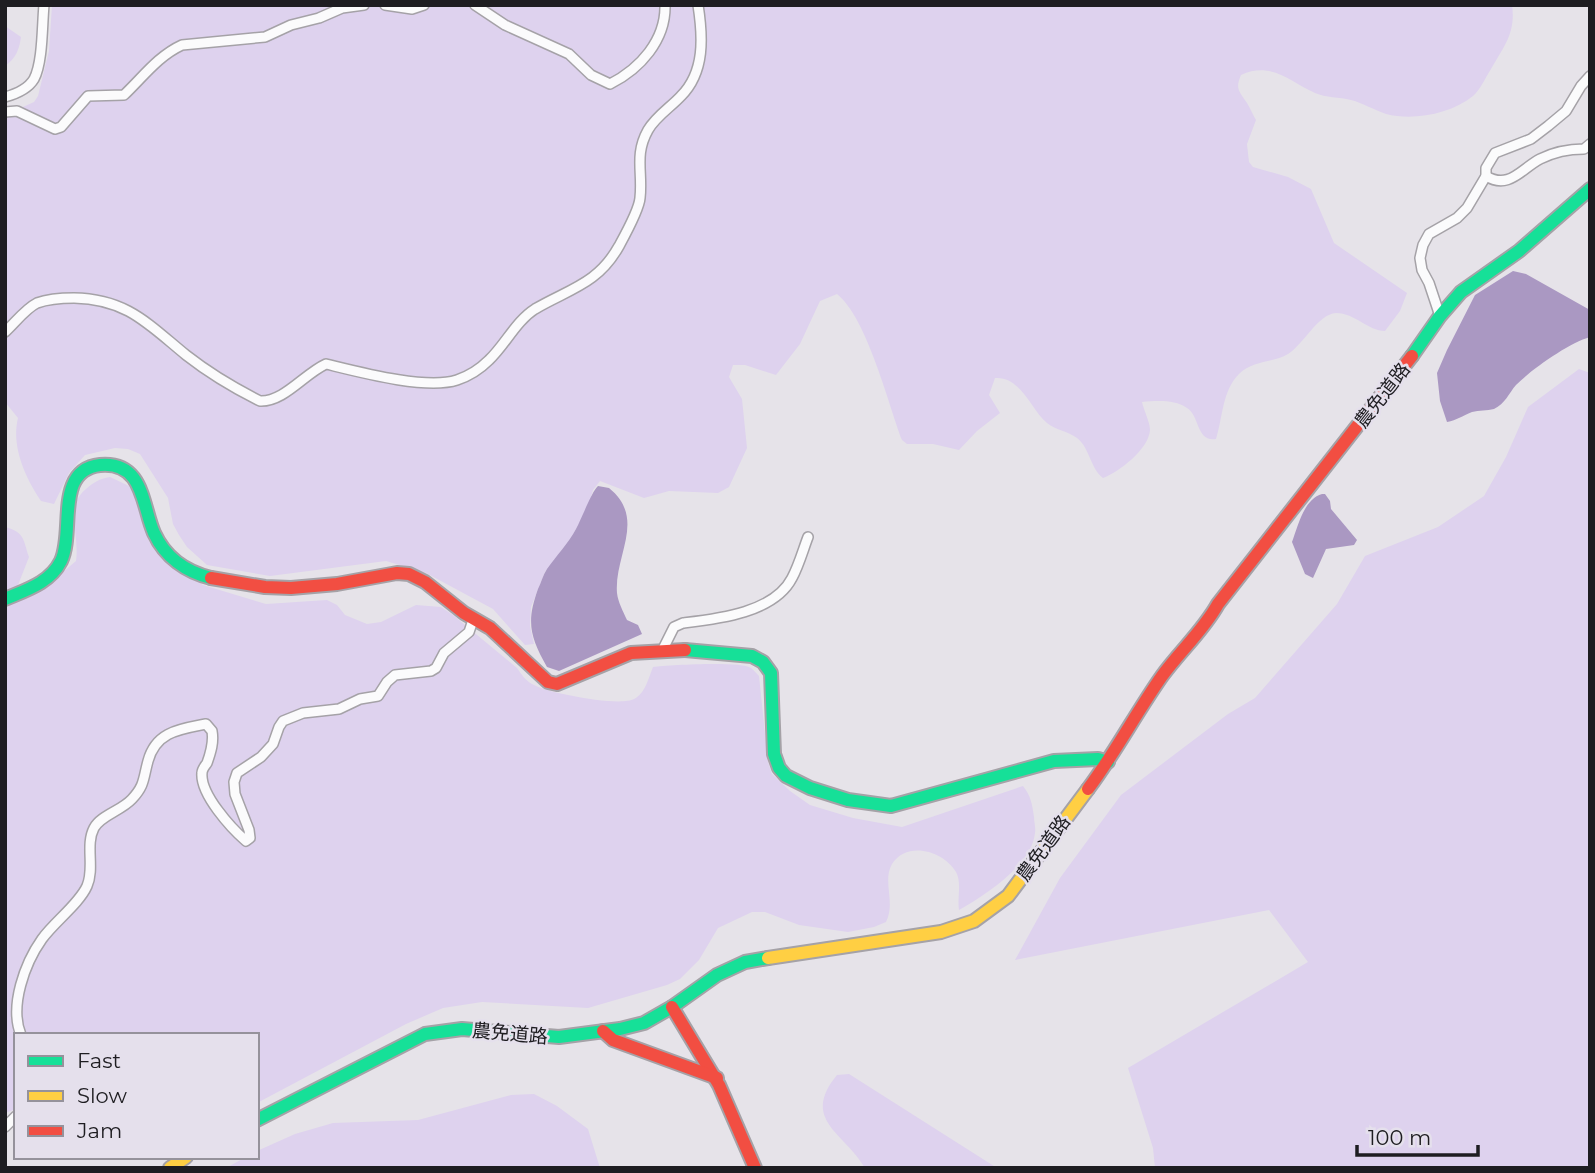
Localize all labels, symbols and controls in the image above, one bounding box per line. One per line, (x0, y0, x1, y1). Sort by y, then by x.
street label: 農免道路 (1350, 358, 1415, 432)
street label: 農免道路 (1012, 811, 1075, 886)
street label: 農免道路 (471, 1019, 549, 1048)
legend (14, 1033, 259, 1159)
text: Fast (77, 1048, 121, 1073)
text: Slow (77, 1083, 127, 1108)
scale bar (1357, 1114, 1478, 1158)
text: Jam (76, 1118, 122, 1143)
text: 100 m (1368, 1125, 1431, 1150)

